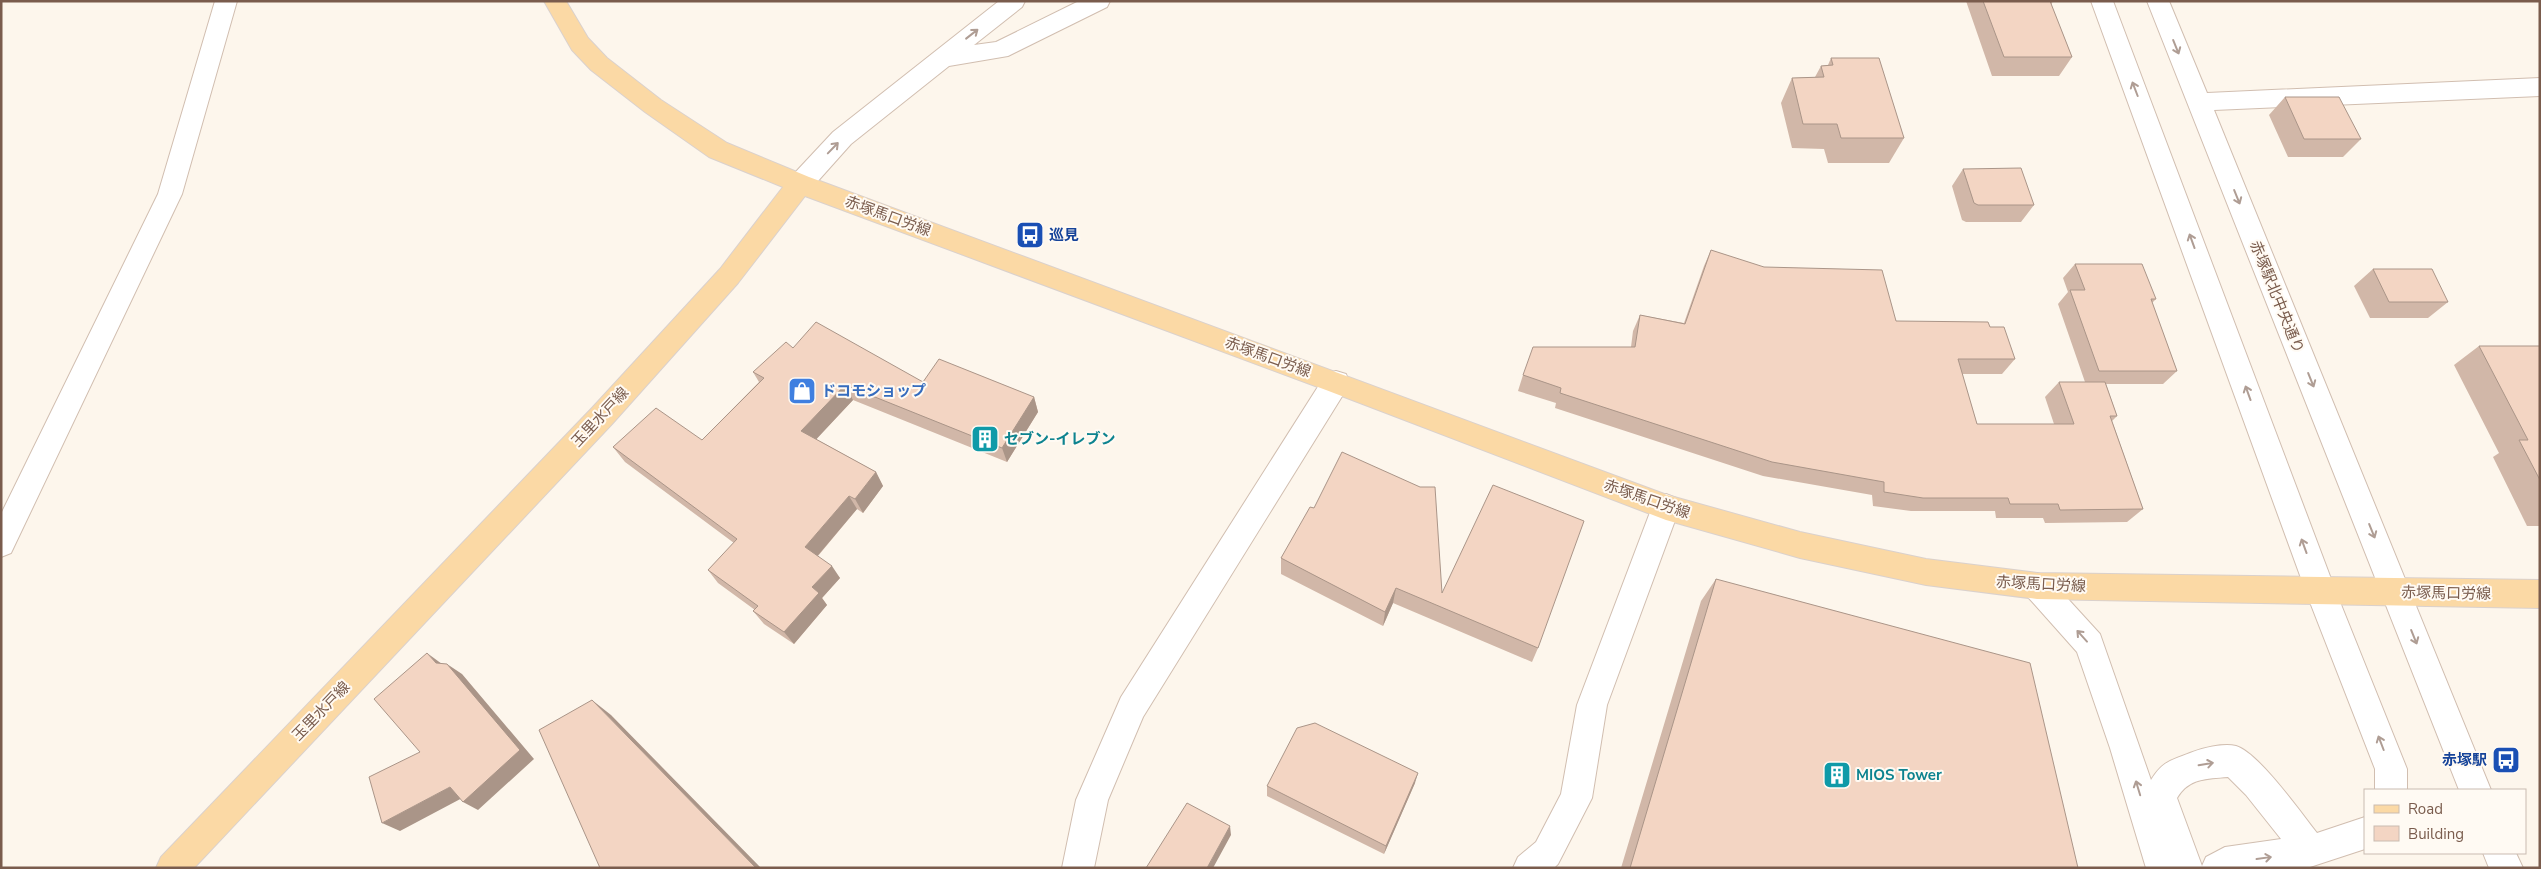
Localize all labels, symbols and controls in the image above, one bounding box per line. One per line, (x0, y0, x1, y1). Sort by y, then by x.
one-way arrow (965, 28, 978, 39)
one-way arrow (2172, 38, 2181, 54)
one-way arrow (2130, 82, 2139, 97)
one-way arrow (827, 141, 839, 154)
one-way arrow (2233, 189, 2242, 204)
street label: 赤塚馬口労線 (842, 191, 934, 241)
bus stop icon: 巡見 (1015, 220, 1045, 250)
place label: 巡見 (1049, 225, 1079, 245)
one-way arrow (2187, 234, 2196, 249)
street label: 赤塚駅北中央通り (2245, 238, 2309, 356)
street label: 赤塚馬口労線 (1222, 332, 1314, 382)
one-way arrow (2307, 372, 2316, 388)
shop icon: ドコモショップ (787, 376, 817, 406)
place label: ドコモショップ (821, 381, 926, 401)
street label: 玉里水戸線 (567, 383, 633, 451)
one-way arrow (2243, 386, 2252, 402)
building icon: セブン-イレブン (970, 424, 1000, 454)
place label: セブン-イレブン (1004, 429, 1116, 449)
street label: 赤塚馬口労線 (1601, 475, 1693, 523)
one-way arrow (2367, 523, 2377, 538)
one-way arrow (2299, 539, 2309, 554)
street label: 赤塚馬口労線 (1996, 572, 2086, 596)
street label: 赤塚馬口労線 (2401, 582, 2491, 604)
one-way arrow (2076, 629, 2088, 642)
one-way arrow (2411, 630, 2420, 645)
street label: 玉里水戸線 (288, 677, 354, 745)
one-way arrow (2376, 736, 2385, 752)
bus stop icon: 赤塚駅 (2491, 745, 2521, 775)
place label: 赤塚駅 (2442, 750, 2487, 770)
one-way arrow (2197, 759, 2213, 769)
building icon: MIOS Tower (1822, 760, 1852, 790)
place label: MIOS Tower (1856, 765, 1942, 785)
one-way arrow (2132, 780, 2142, 796)
legend (2364, 789, 2526, 854)
text: Road (2408, 799, 2443, 819)
text: Building (2408, 824, 2464, 844)
one-way arrow (2256, 853, 2272, 863)

